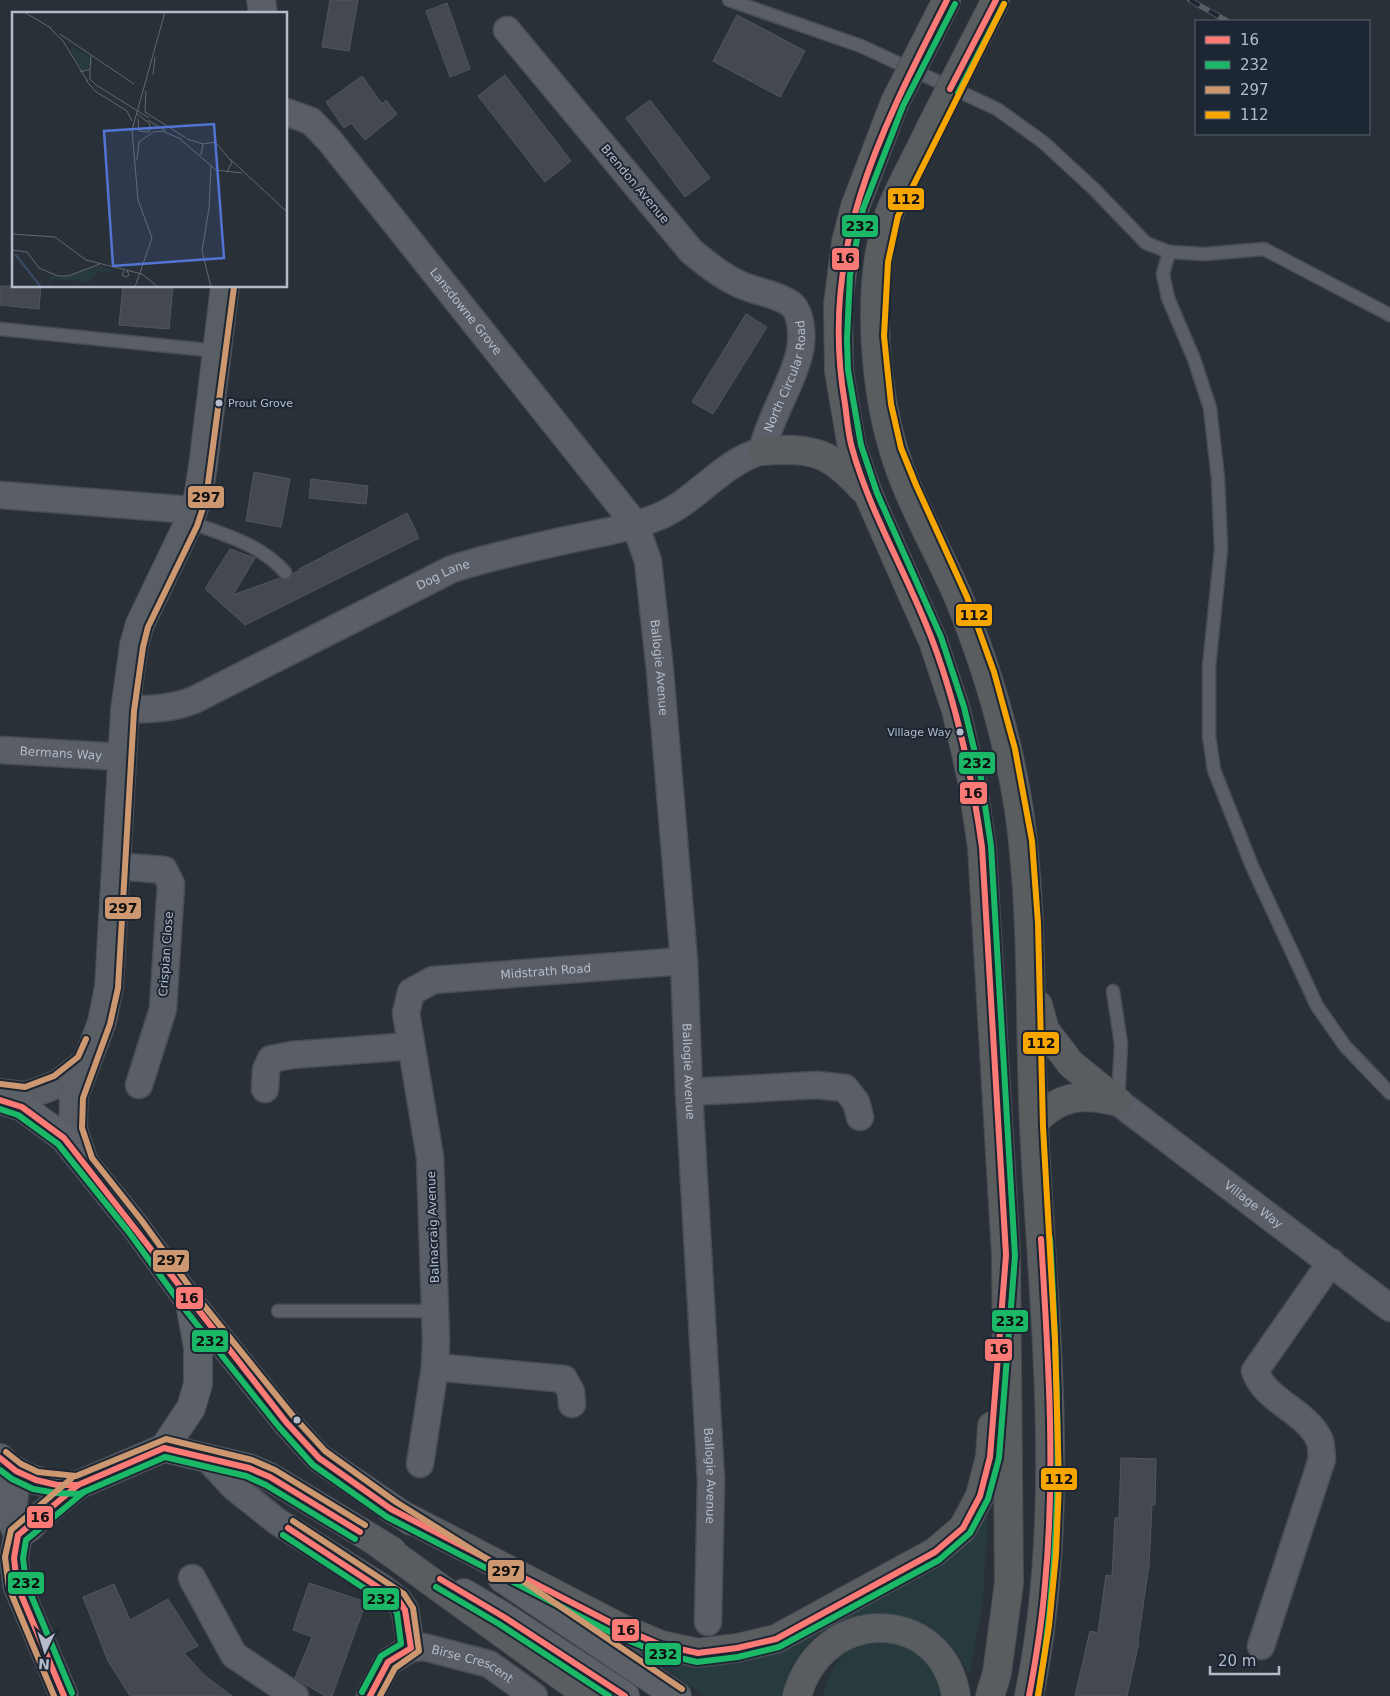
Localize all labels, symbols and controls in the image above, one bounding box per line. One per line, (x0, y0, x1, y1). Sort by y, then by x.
inset map (12, 12, 288, 288)
legend (1195, 20, 1370, 135)
text: 16 (1240, 31, 1259, 49)
text: 232 (1240, 56, 1269, 74)
text: 297 (1240, 81, 1269, 99)
text: 112 (1240, 106, 1269, 124)
street label: Brendon Avenue (598, 142, 672, 226)
line badge: 112 (887, 187, 925, 211)
text: 112 (891, 191, 921, 207)
line badge: 232 (841, 214, 879, 238)
text: 232 (845, 218, 875, 234)
line badge: 16 (831, 247, 860, 271)
text: 16 (835, 250, 855, 266)
street label: Lansdowne Grove (427, 265, 505, 358)
street label: North Circular Road (761, 319, 808, 434)
place label: Prout Grove (228, 397, 293, 410)
marker: Prout Grove (214, 398, 224, 408)
line badge: 297 (187, 485, 225, 509)
text: 297 (191, 489, 221, 505)
street label: Dog Lane (414, 557, 471, 593)
line badge: 112 (955, 603, 993, 627)
text: 112 (959, 607, 989, 623)
street label: Ballogie Avenue (647, 619, 671, 716)
place label: Village Way (887, 726, 951, 739)
marker: Village Way (955, 727, 965, 737)
street label: Bermans Way (19, 744, 103, 763)
line badge: 232 (958, 751, 996, 775)
text: 232 (962, 755, 992, 771)
line badge: 16 (959, 781, 988, 805)
text: 16 (963, 785, 983, 801)
line badge: 297 (104, 896, 142, 920)
text: 297 (108, 900, 138, 916)
street label: Crispian Close (156, 911, 176, 997)
street label: Midstrath Road (500, 961, 592, 982)
street label: Ballogie Avenue (679, 1023, 698, 1120)
line badge: 112 (1022, 1031, 1060, 1055)
text: 112 (1026, 1035, 1056, 1051)
street label: Balnacraig Avenue (424, 1171, 442, 1283)
street label: Village Way (1221, 1178, 1286, 1231)
line badge: 297 (152, 1249, 190, 1273)
text: 297 (156, 1252, 186, 1268)
line badge: 16 (175, 1286, 204, 1310)
text: 16 (179, 1290, 199, 1306)
line badge: 232 (991, 1309, 1029, 1333)
text: 232 (995, 1313, 1025, 1329)
line badge: 232 (191, 1329, 229, 1353)
text: 232 (195, 1333, 225, 1349)
line badge: 16 (984, 1338, 1013, 1362)
text: 16 (989, 1341, 1009, 1357)
unlabelled marker (292, 1415, 302, 1425)
street label: Ballogie Avenue (701, 1427, 718, 1524)
line badge: 112 (1040, 1467, 1078, 1491)
text: 112 (1044, 1471, 1074, 1487)
line badge: 16 (26, 1505, 54, 1529)
text: 16 (30, 1509, 50, 1525)
line badge: 297 (487, 1559, 525, 1583)
text: 297 (491, 1563, 521, 1579)
line badge: 232 (7, 1571, 45, 1595)
text: 232 (11, 1575, 41, 1591)
line badge: 232 (362, 1587, 400, 1611)
text: 232 (366, 1591, 396, 1607)
line badge: 16 (611, 1618, 640, 1642)
text: 16 (616, 1622, 636, 1638)
north arrow (20, 1626, 70, 1676)
street label: Birse Crescent (430, 1642, 516, 1686)
line badge: 232 (644, 1642, 682, 1666)
scale bar (1210, 1644, 1279, 1676)
text: 232 (648, 1646, 678, 1662)
text: 20 m (1218, 1652, 1256, 1670)
text: N (38, 1656, 50, 1672)

